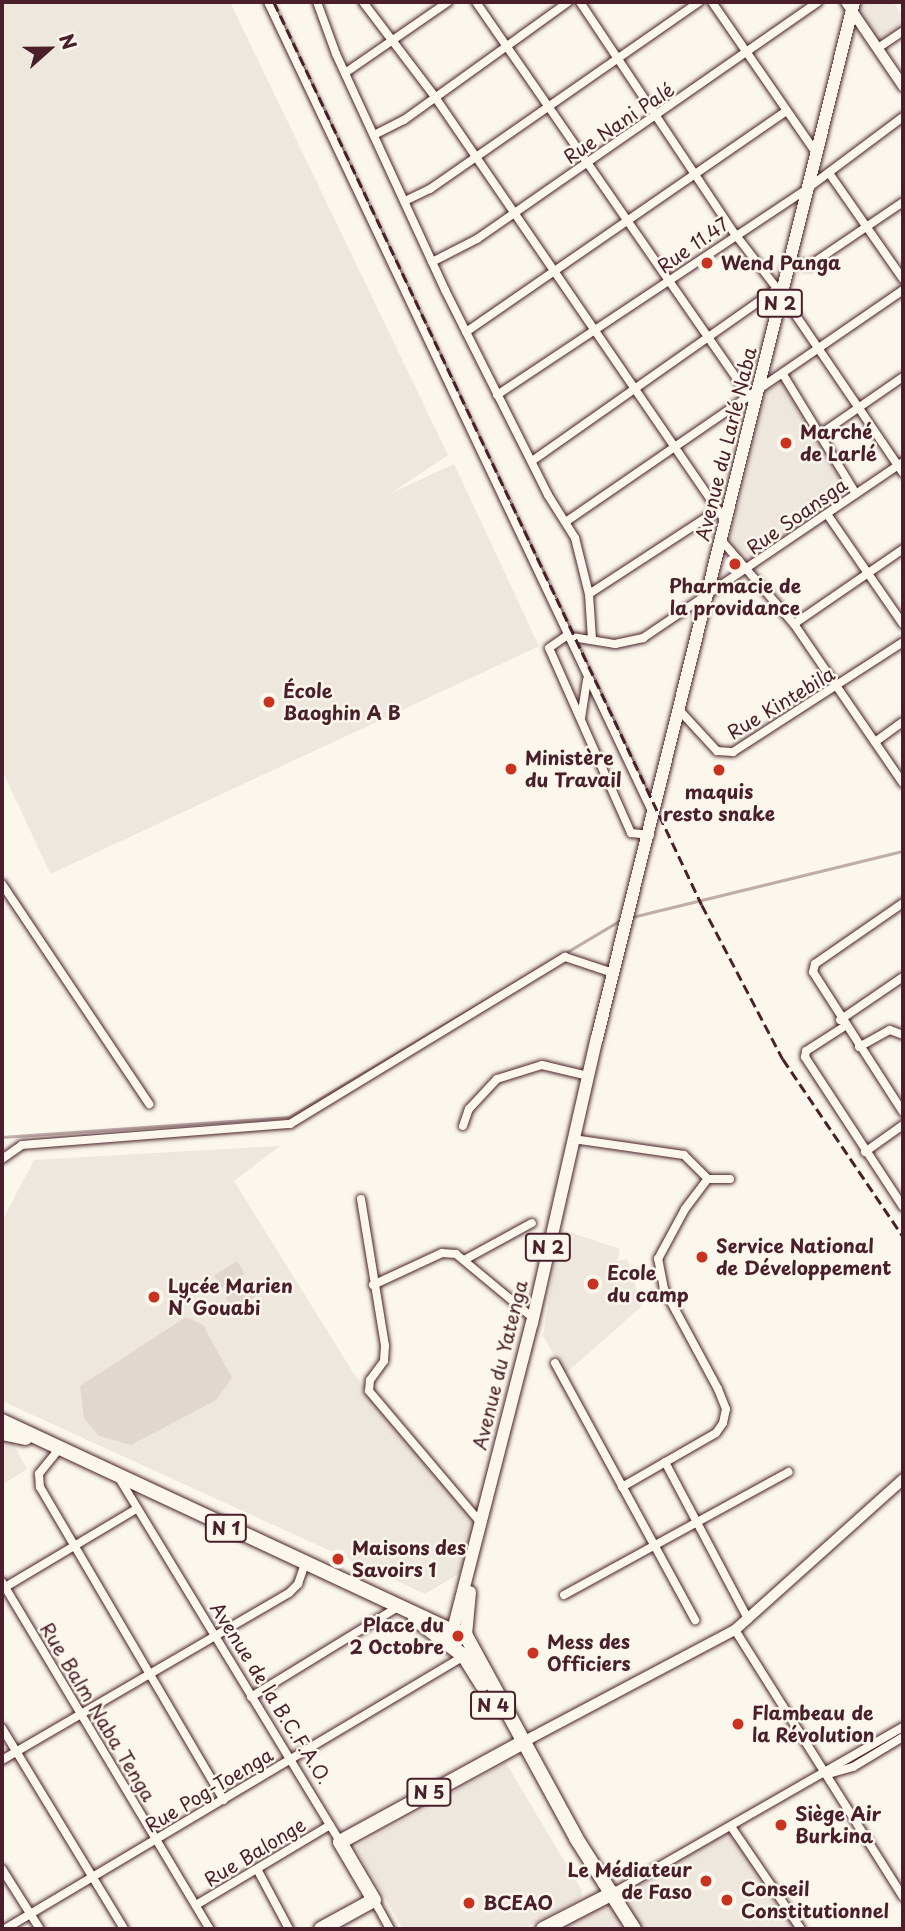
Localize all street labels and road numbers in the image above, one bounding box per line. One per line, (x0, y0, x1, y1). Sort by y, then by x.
street label: Rue Nani Palé (559, 77, 679, 169)
street label: Rue 11.47 (652, 212, 734, 278)
road number: N 2 (756, 288, 804, 318)
street label: Avenue du Larlé Naba (691, 344, 761, 544)
street label: Rue Soansga (742, 473, 852, 559)
street label: Rue Kintebila (724, 662, 838, 744)
road number: N 2 (524, 1232, 572, 1262)
street label: Avenue du Yatenga (468, 1278, 532, 1452)
road number: N 1 (203, 1513, 249, 1542)
street label: Avenue de la B.C.F.A.O. (205, 1597, 337, 1789)
street label: Rue Balm Naba Tenga (35, 1618, 161, 1806)
road number: N 4 (468, 1690, 518, 1720)
street label: Rue Pog-Toenga (140, 1743, 278, 1837)
road number: N 5 (404, 1778, 453, 1806)
street label: Rue Balonge (200, 1813, 310, 1891)

